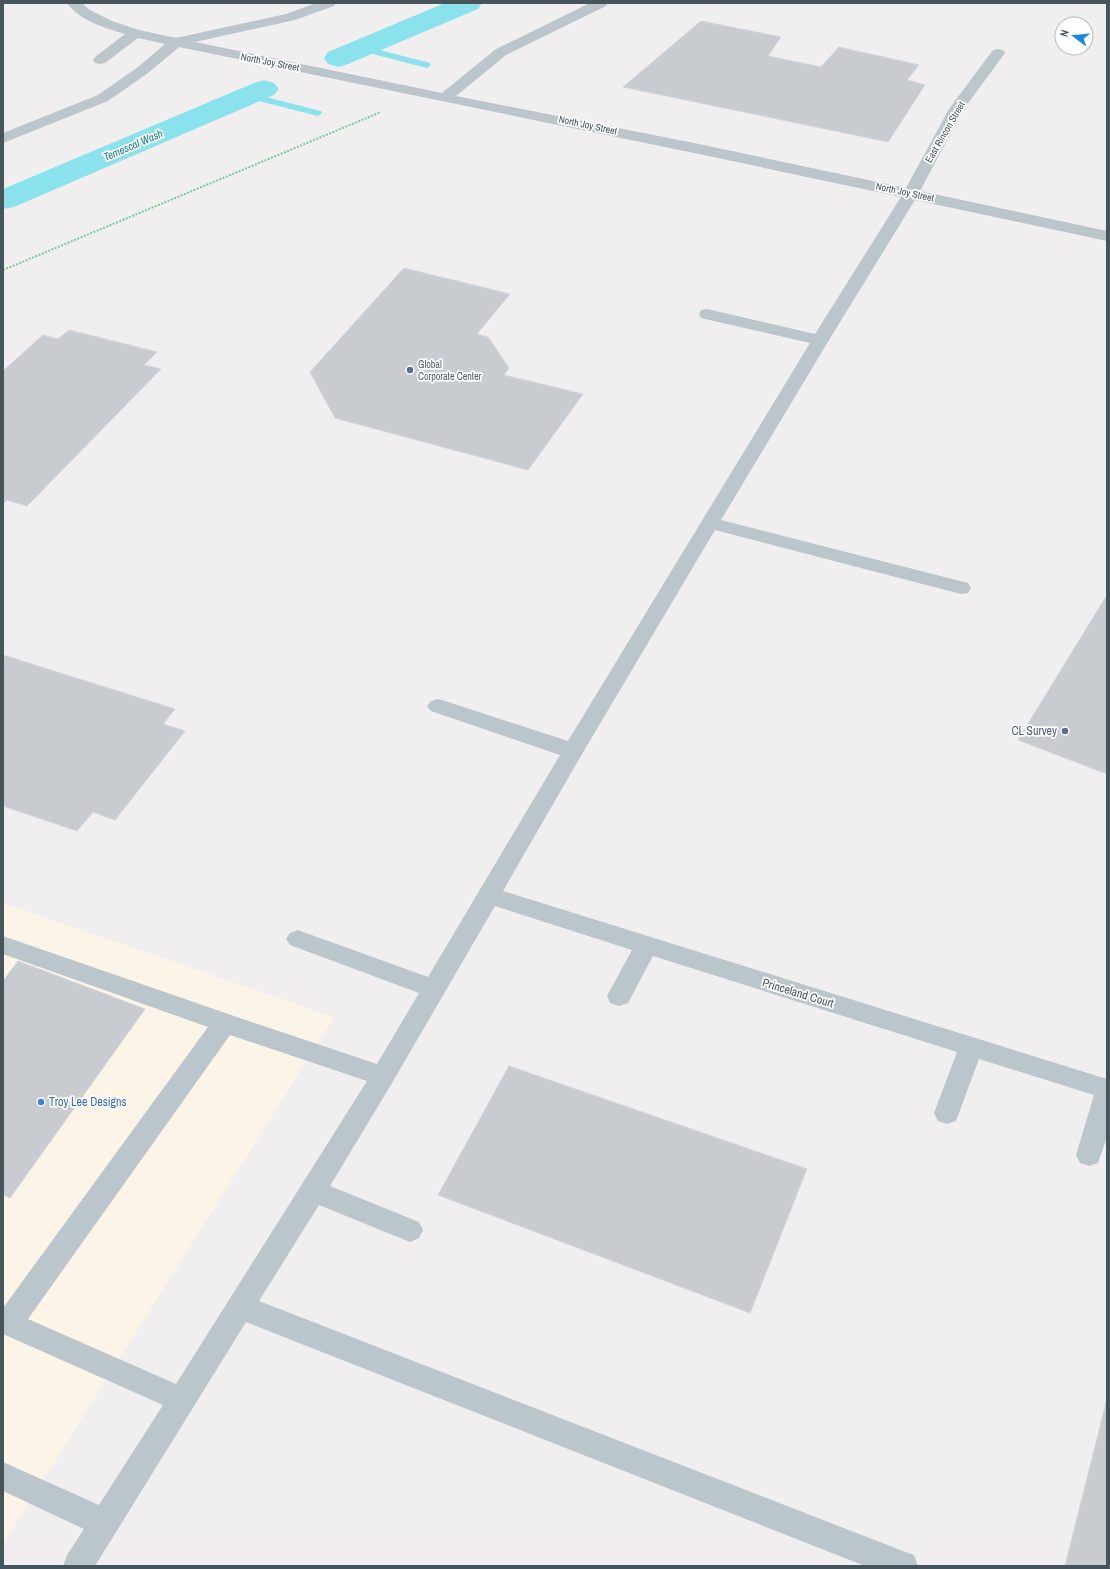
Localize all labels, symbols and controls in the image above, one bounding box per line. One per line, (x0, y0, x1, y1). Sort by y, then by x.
north arrow (1054, 16, 1094, 56)
text: N (1057, 28, 1072, 38)
street label: North Joy Street (240, 50, 301, 74)
street label: East Rincon Street (922, 98, 968, 165)
street label: North Joy Street (558, 112, 619, 138)
water label: Temescal Wash (101, 126, 165, 164)
street label: North Joy Street (875, 179, 936, 205)
place label: Global Corporate Center (418, 358, 482, 383)
marker: Global Corporate Center (405, 365, 415, 375)
place label: CL Survey (1011, 723, 1057, 739)
marker: CL Survey (1060, 726, 1070, 736)
street label: Princeland Court (760, 975, 836, 1012)
place label: Troy Lee Designs (49, 1094, 126, 1110)
marker: Troy Lee Designs (36, 1097, 46, 1107)

